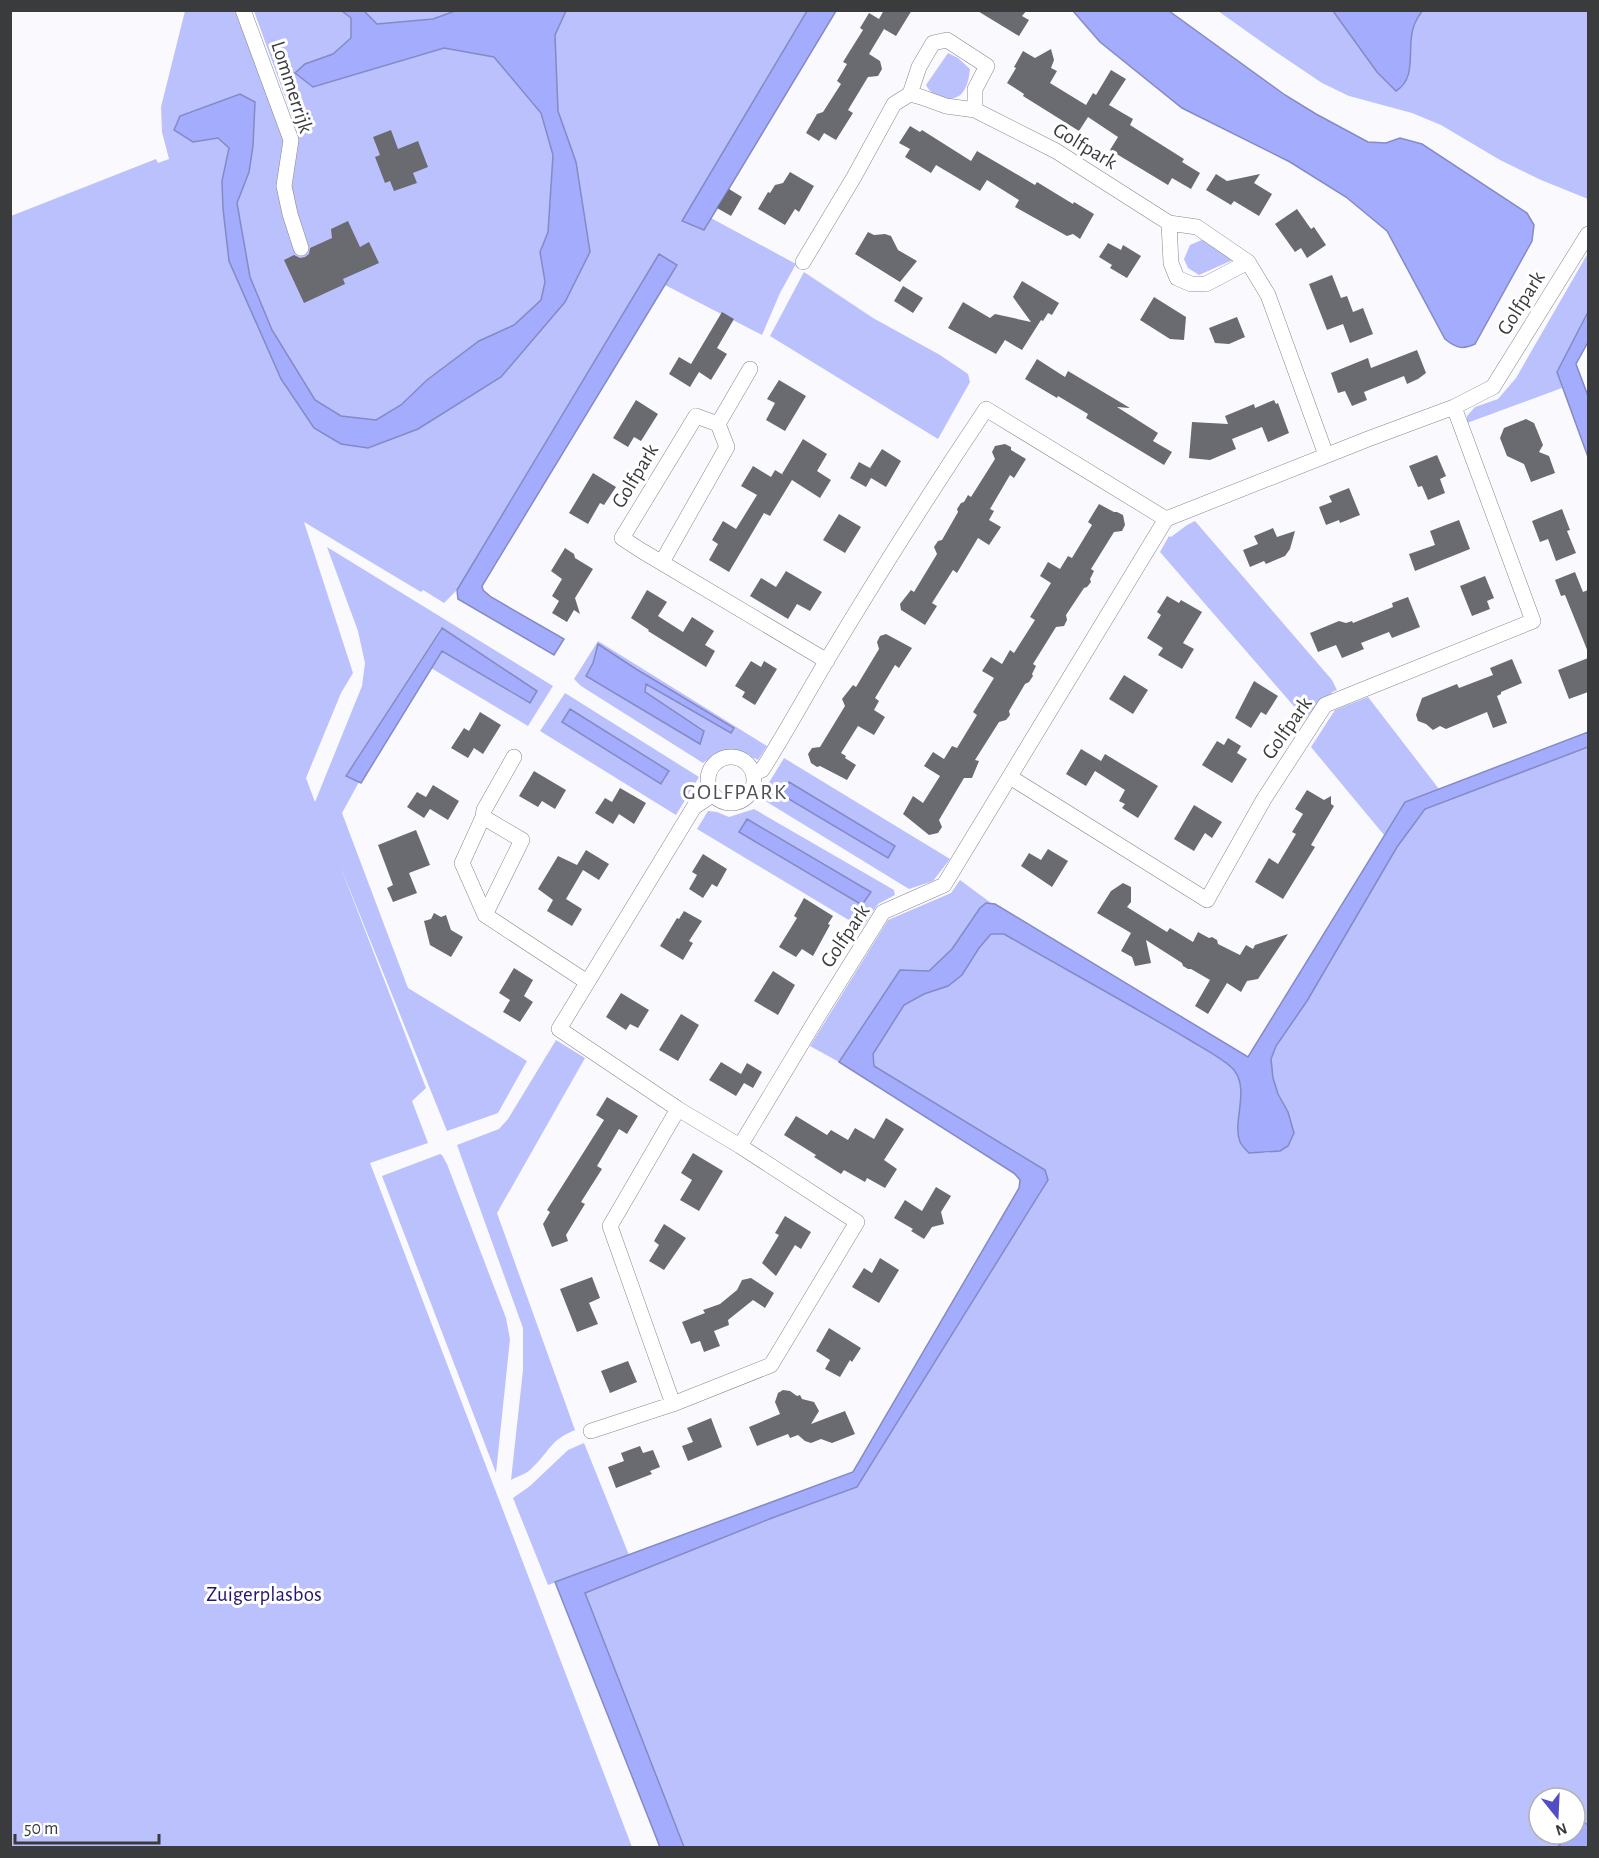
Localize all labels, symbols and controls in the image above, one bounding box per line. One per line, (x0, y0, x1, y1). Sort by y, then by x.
street label: Lommerrijk (267, 38, 317, 136)
street label: Golfpark (1049, 119, 1121, 173)
street label: Golfpark (1493, 267, 1549, 339)
street label: Golfpark (608, 440, 662, 512)
street label: Golfpark (1258, 693, 1316, 763)
district label: GOLFPARK (682, 781, 788, 803)
street label: Golfpark (817, 901, 874, 971)
park label: Zuigerplasbos (206, 1584, 322, 1605)
north arrow (1527, 1786, 1587, 1846)
scale bar (15, 1807, 159, 1845)
text: 50 m (24, 1820, 58, 1838)
text: N (1554, 1820, 1569, 1839)

